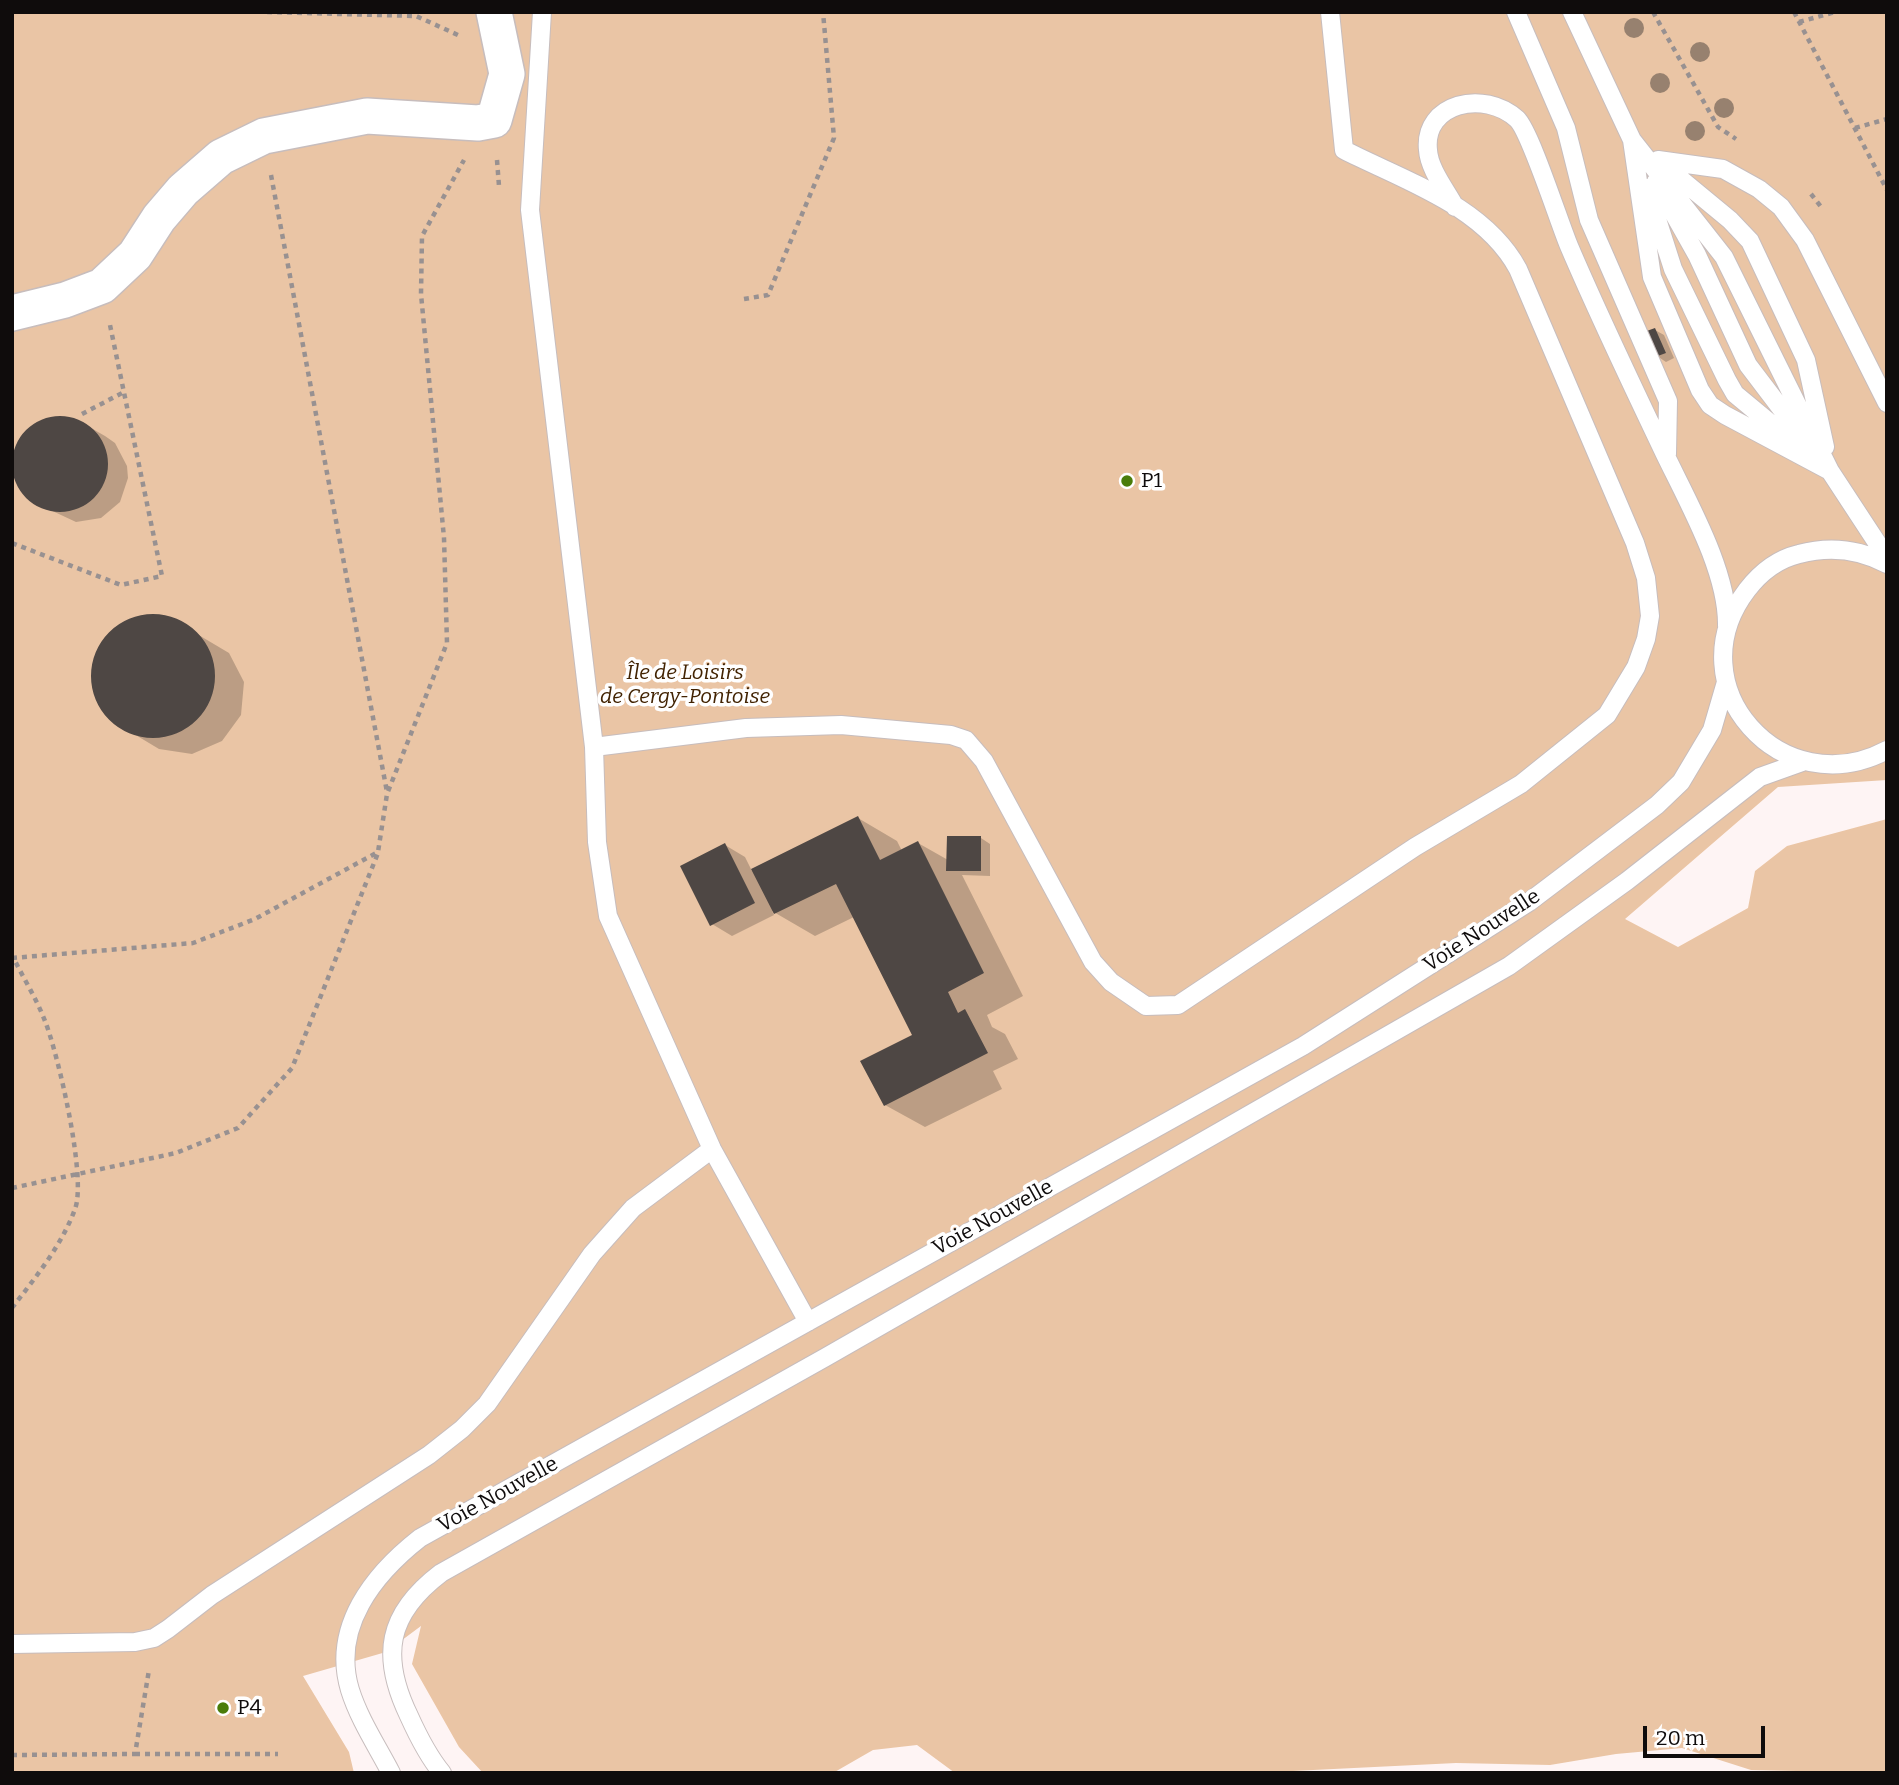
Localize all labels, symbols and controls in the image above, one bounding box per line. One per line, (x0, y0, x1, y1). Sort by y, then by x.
place label: P1 (1141, 468, 1162, 494)
marker: P1 (1119, 473, 1135, 489)
park label: Île de Loisirs de Cergy-Pontoise (600, 660, 770, 710)
street label: Voie Nouvelle (1419, 884, 1545, 978)
street label: Voie Nouvelle (928, 1175, 1058, 1261)
street label: Voie Nouvelle (433, 1452, 563, 1538)
place label: P4 (237, 1695, 262, 1721)
marker: P4 (215, 1700, 231, 1716)
scale bar (1647, 1712, 1770, 1756)
text: 20 m (1656, 1725, 1705, 1751)

